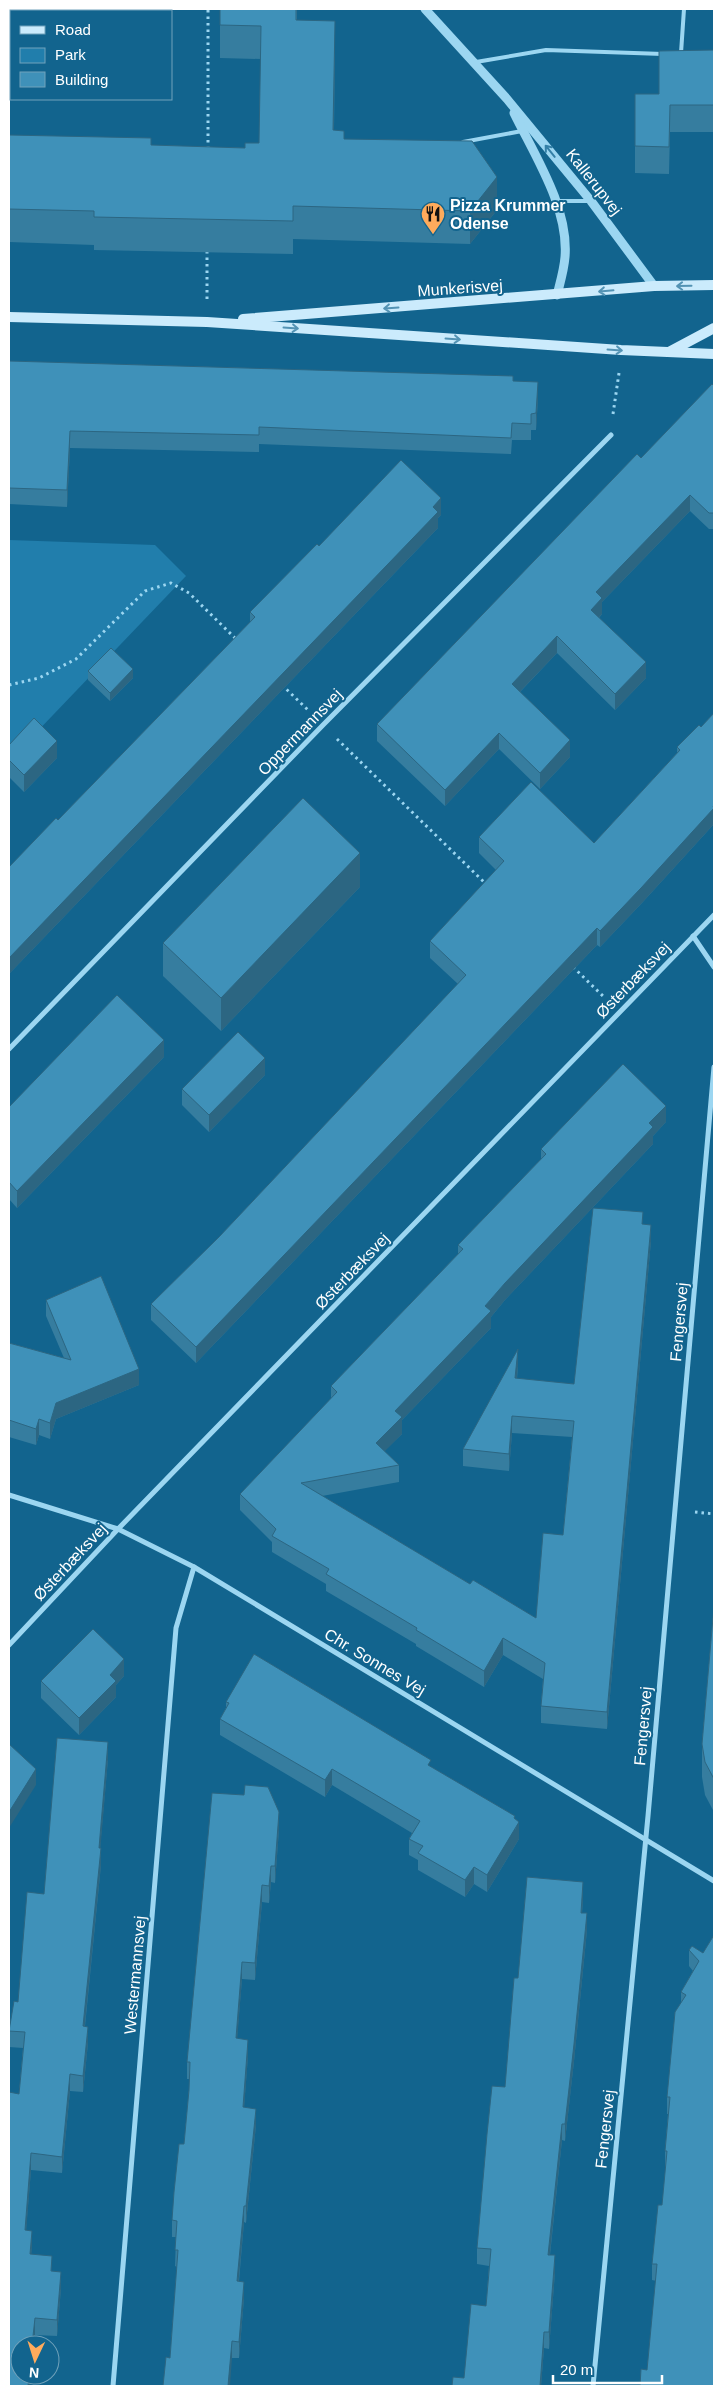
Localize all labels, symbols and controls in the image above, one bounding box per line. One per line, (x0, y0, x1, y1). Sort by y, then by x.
legend (10, 10, 172, 100)
text: Road (55, 21, 91, 38)
text: Park (55, 46, 86, 63)
text: Building (55, 71, 108, 88)
one-way arrow (544, 144, 555, 157)
street label: Kallerupvej (563, 146, 625, 218)
place label: Pizza Krummer Odense (450, 197, 566, 232)
restaurant icon: Pizza Krummer Odense (420, 201, 446, 235)
street label: Munkerisvej (417, 277, 503, 299)
one-way arrow (676, 281, 692, 290)
one-way arrow (598, 286, 614, 296)
one-way arrow (384, 303, 400, 313)
one-way arrow (283, 323, 299, 332)
one-way arrow (445, 334, 461, 343)
one-way arrow (607, 345, 623, 354)
street label: Oppermannsvej (255, 685, 345, 779)
street label: Østerbæksvej (593, 939, 673, 1021)
street label: Østerbæksvej (312, 1230, 392, 1312)
street label: Fengersvej (667, 1282, 691, 1362)
street label: Østerbæksvej (30, 1520, 110, 1604)
street label: Chr. Sonnes Vej (321, 1625, 429, 1699)
street label: Fengersvej (631, 1686, 655, 1766)
street label: Westermannsvej (121, 1915, 149, 2035)
street label: Fengersvej (592, 2089, 618, 2169)
north arrow (10, 2335, 60, 2385)
scale bar (553, 2352, 662, 2384)
text: 20 m (560, 2361, 593, 2378)
text: N (28, 2365, 40, 2381)

